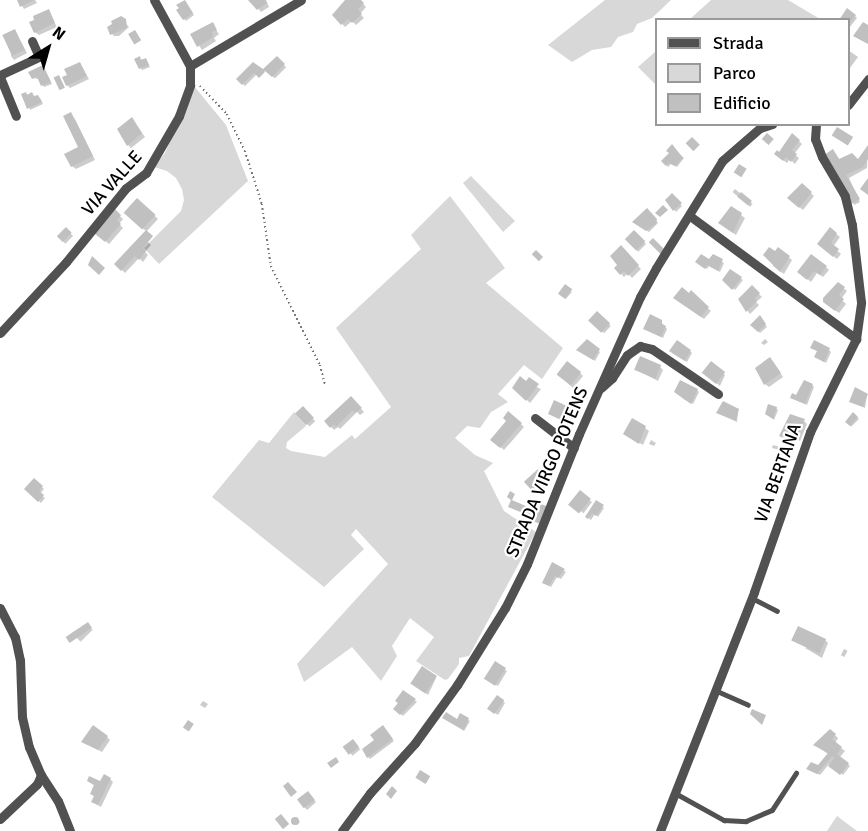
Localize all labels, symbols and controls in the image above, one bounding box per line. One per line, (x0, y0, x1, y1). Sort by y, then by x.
north arrow (18, 18, 78, 78)
legend (655, 18, 850, 126)
text: N (48, 22, 69, 45)
text: Strada (713, 32, 764, 54)
text: Parco (713, 62, 756, 84)
text: Edificio (713, 92, 771, 114)
street label: VIA VALLE (77, 146, 147, 220)
street label: STRADA VIRGO POTENS (501, 384, 593, 560)
street label: VIA BERTANA (750, 420, 806, 526)

